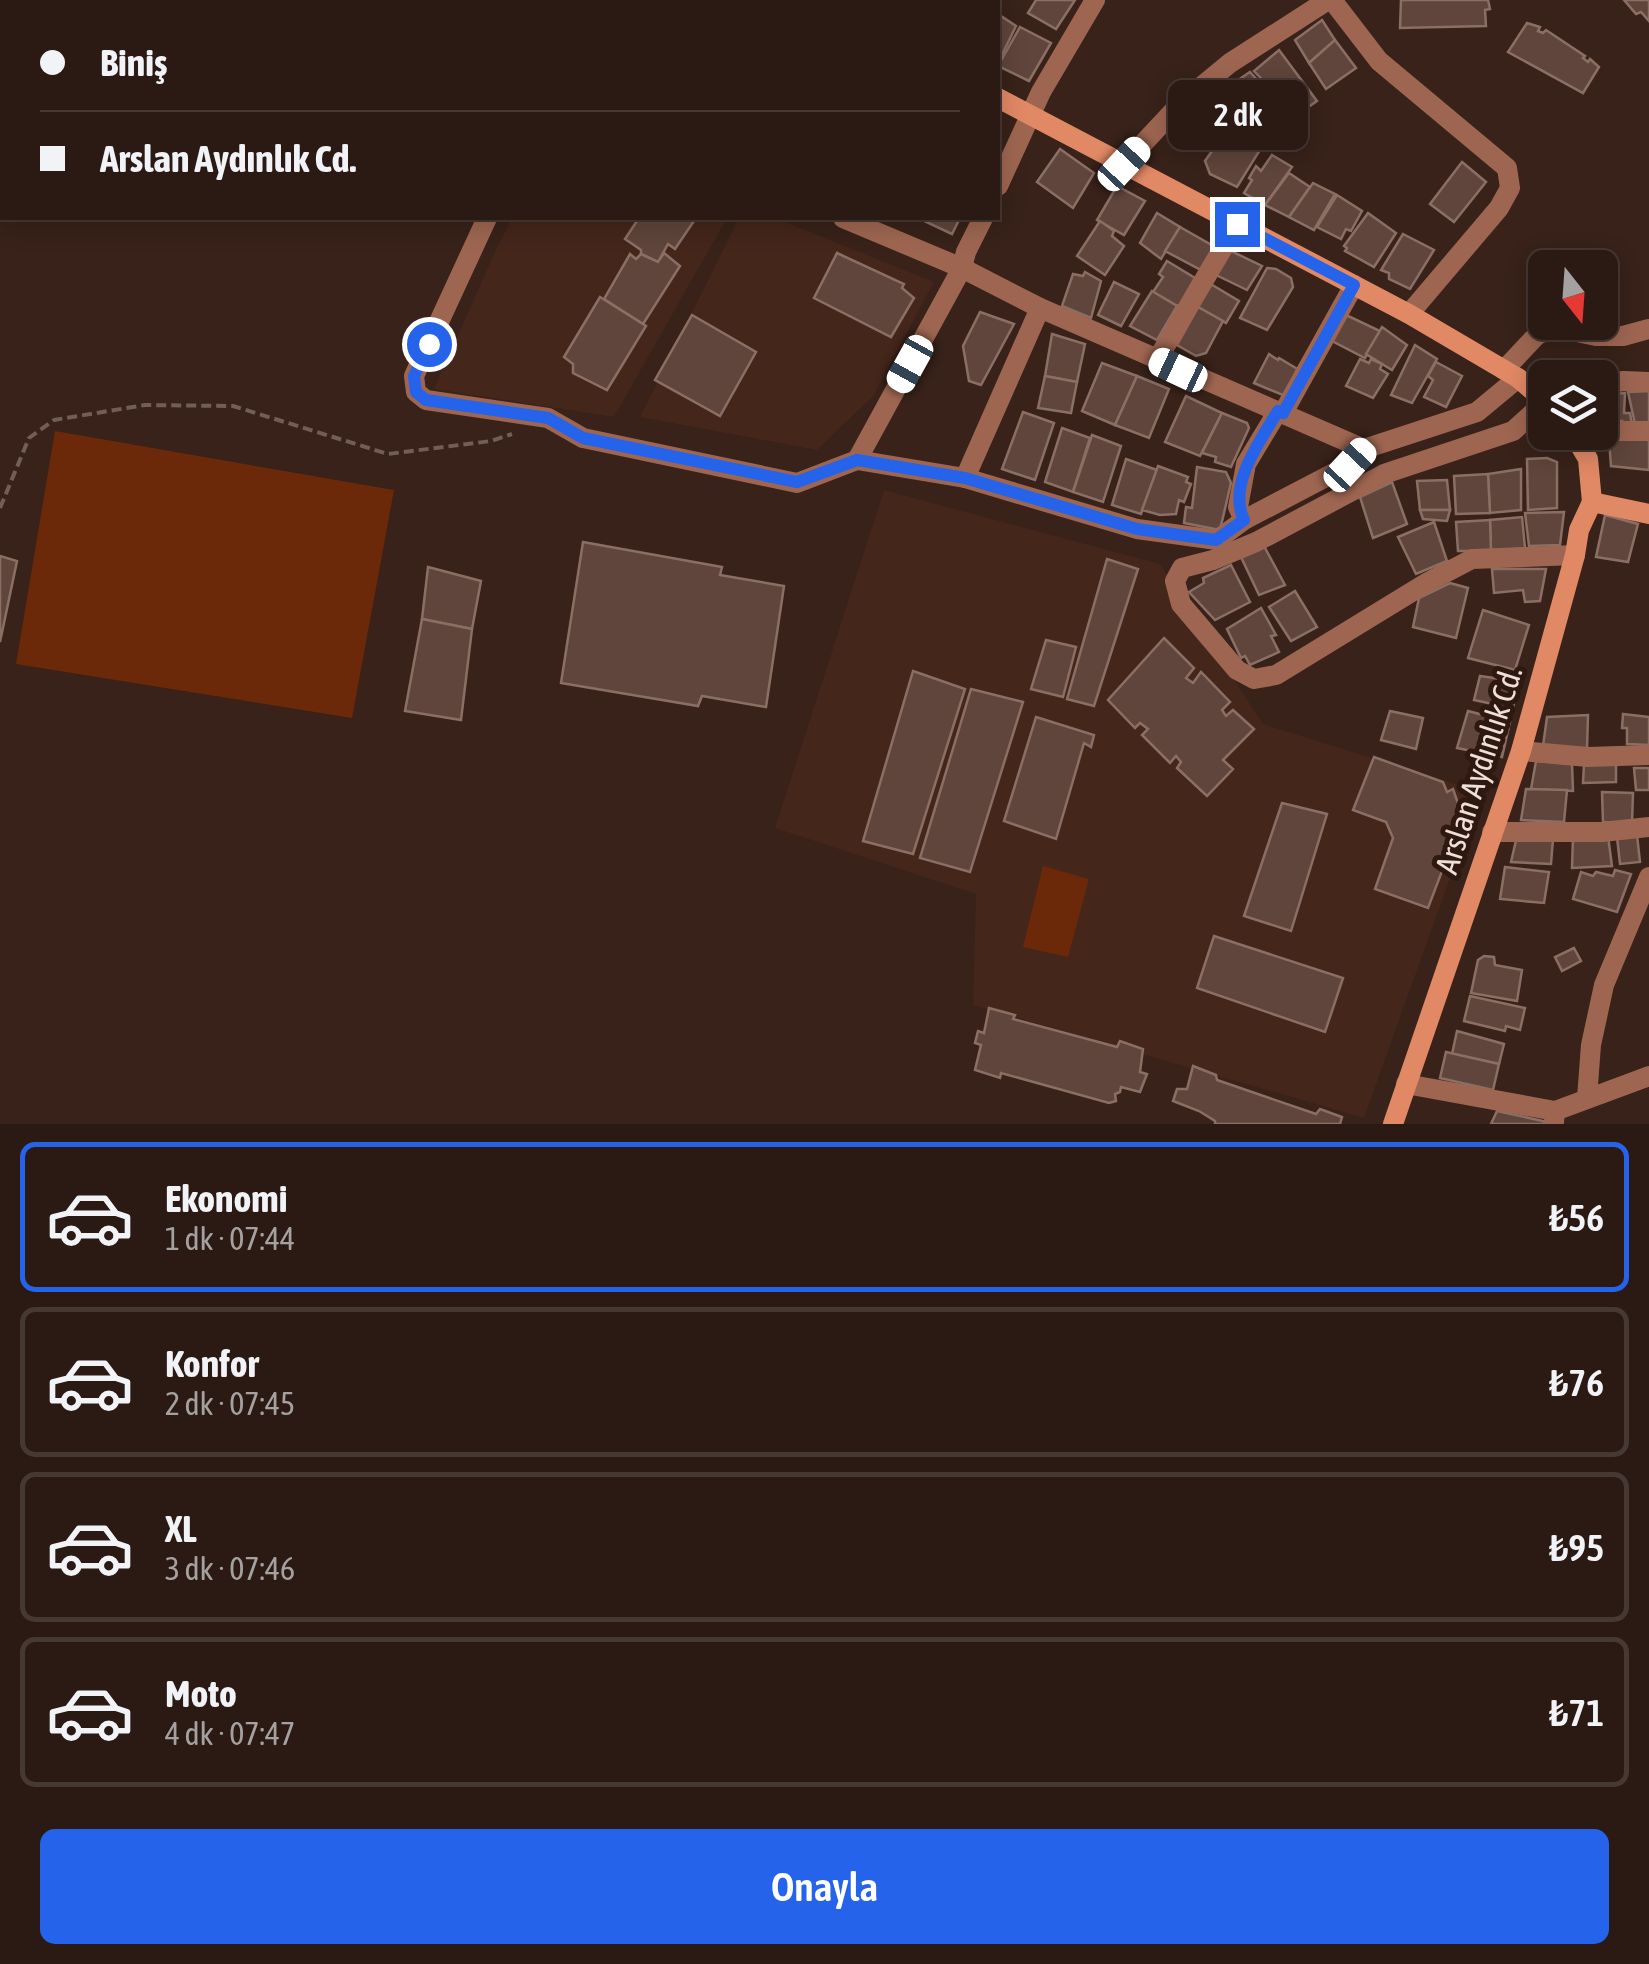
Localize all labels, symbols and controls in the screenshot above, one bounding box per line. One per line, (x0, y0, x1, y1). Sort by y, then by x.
text: Biniş (100, 41, 167, 84)
callout: 2 dk (1167, 79, 1307, 149)
text: 2 dk (1214, 96, 1262, 133)
car (1093, 132, 1155, 196)
text: Arslan Aydınlık Cd. (100, 137, 356, 180)
route end (1215, 202, 1260, 247)
north arrow (1528, 250, 1618, 340)
map controls (1528, 250, 1618, 450)
route start (407, 322, 452, 367)
car (882, 330, 938, 398)
car (1144, 344, 1212, 396)
button: layers (1528, 360, 1618, 450)
car (1319, 433, 1381, 497)
street label: Arslan Aydınlık Cd. (1428, 661, 1529, 878)
icon: car (45, 1172, 135, 1262)
text: Ekonomi (165, 1177, 287, 1220)
text: ₺56 (1549, 1196, 1604, 1239)
text: 1 dk · 07:44 (165, 1220, 295, 1257)
icon: car (45, 1337, 135, 1427)
text: Konfor (165, 1342, 259, 1385)
text: ₺76 (1549, 1361, 1604, 1404)
text: 2 dk · 07:45 (165, 1385, 295, 1422)
icon: car (45, 1502, 135, 1592)
text: XL (165, 1507, 197, 1550)
text: ₺95 (1549, 1526, 1604, 1569)
text: 3 dk · 07:46 (165, 1550, 295, 1587)
icon: car (45, 1667, 135, 1757)
text: Moto (165, 1672, 237, 1715)
text: ₺71 (1549, 1691, 1604, 1734)
text: 4 dk · 07:47 (165, 1715, 295, 1752)
button: Onayla (40, 1829, 1609, 1944)

